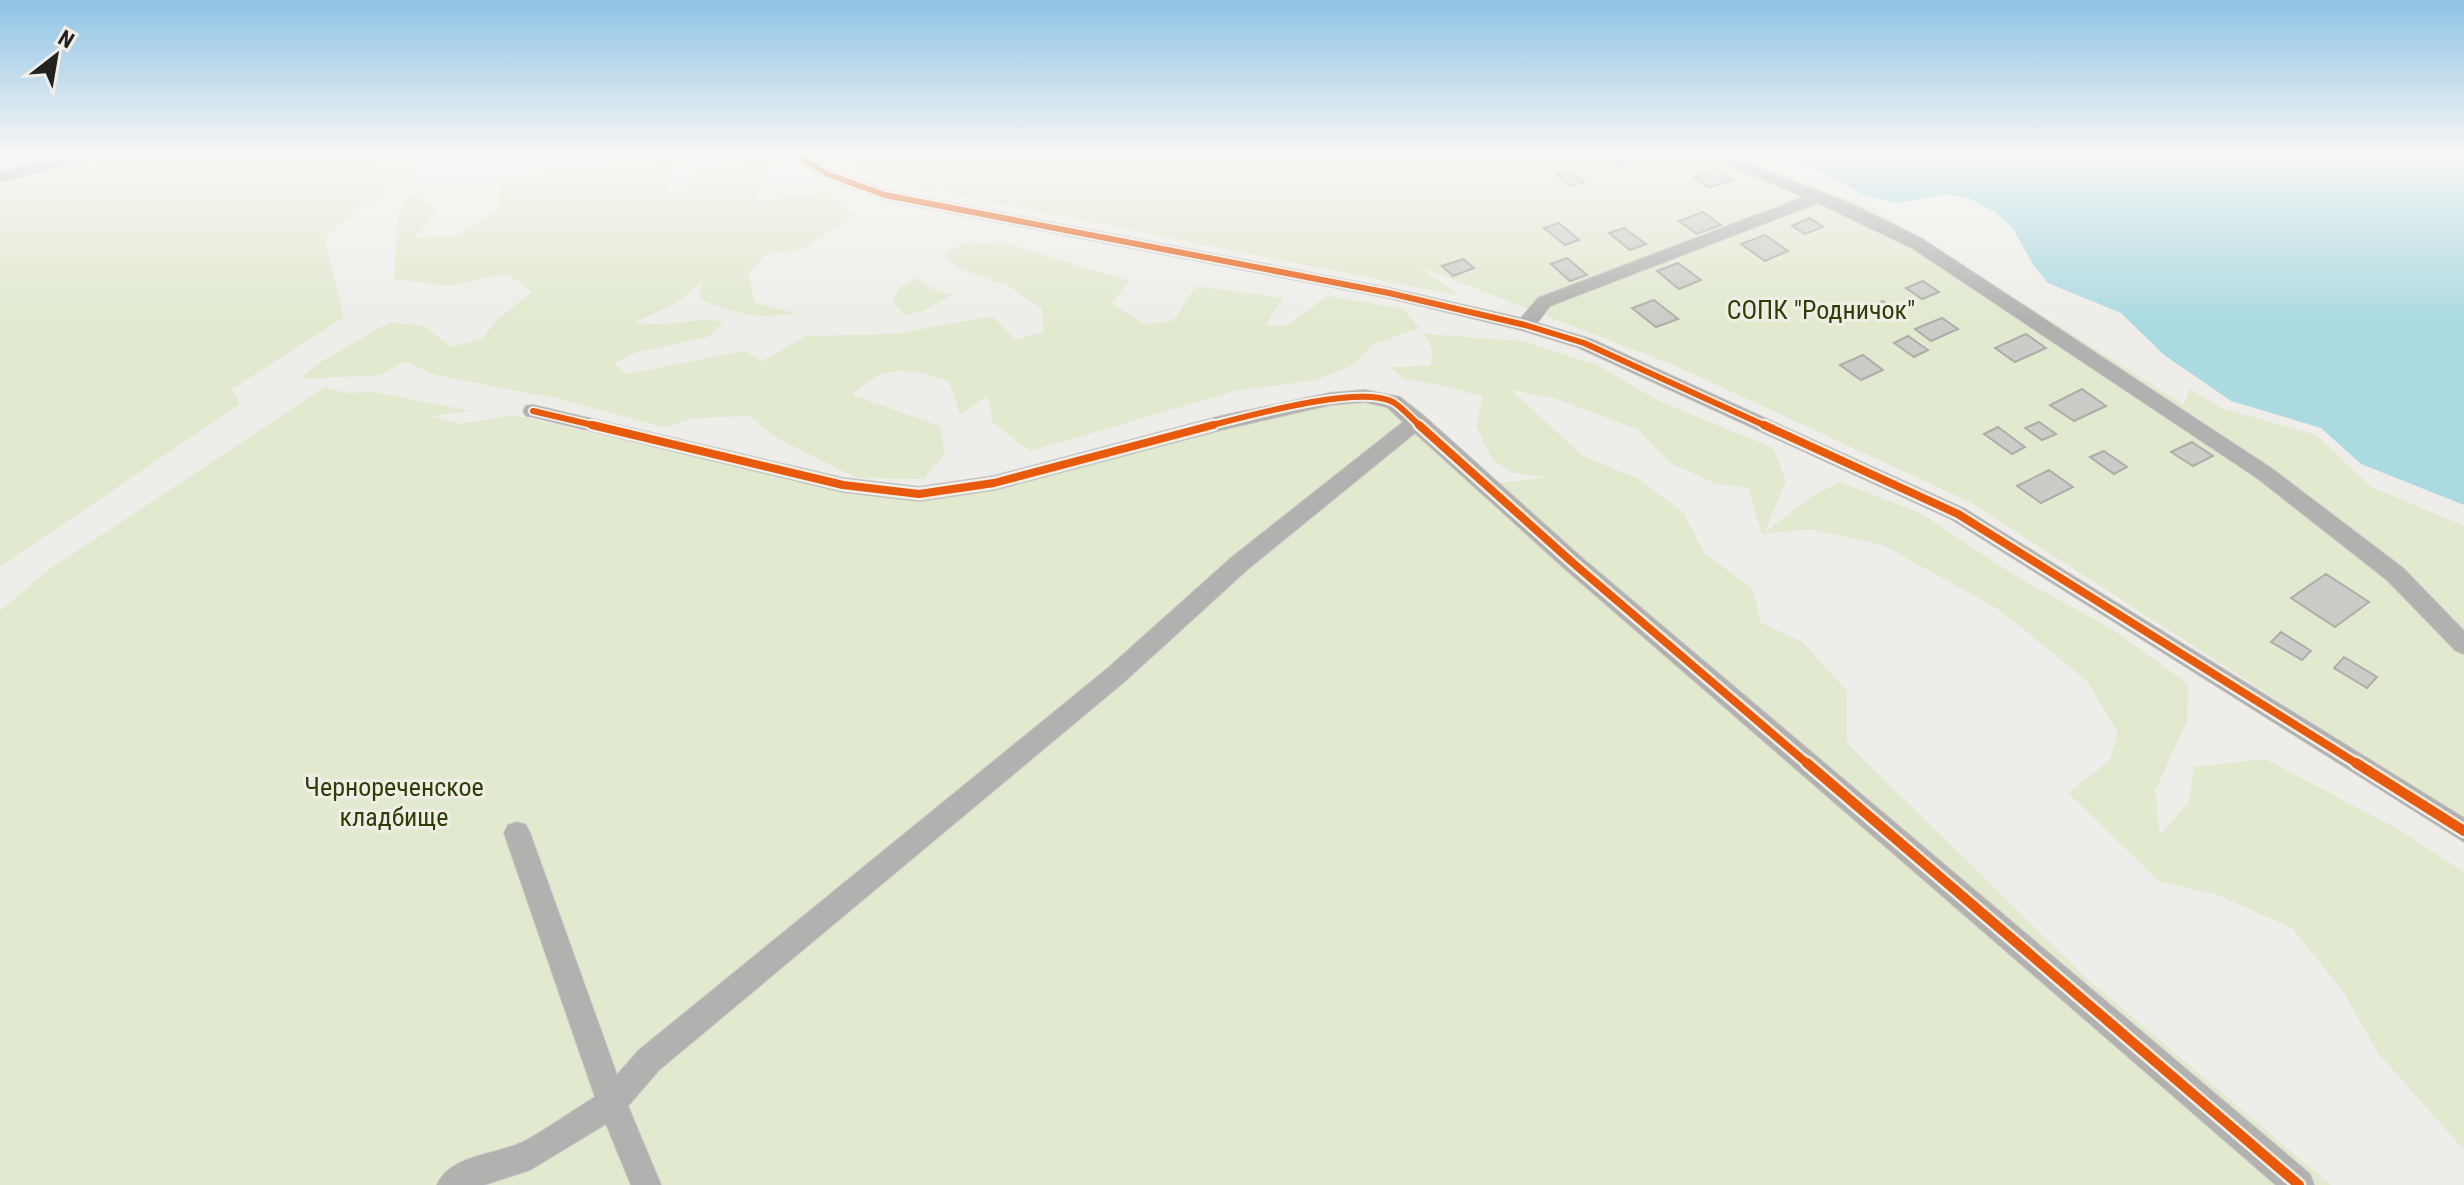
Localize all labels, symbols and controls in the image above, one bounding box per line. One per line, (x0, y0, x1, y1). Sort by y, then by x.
north arrow (16, 16, 96, 96)
text: N (54, 25, 78, 53)
park label: СОПК "Родничок" (1727, 295, 1915, 325)
park label: Чернореченское кладбище (304, 772, 484, 832)

